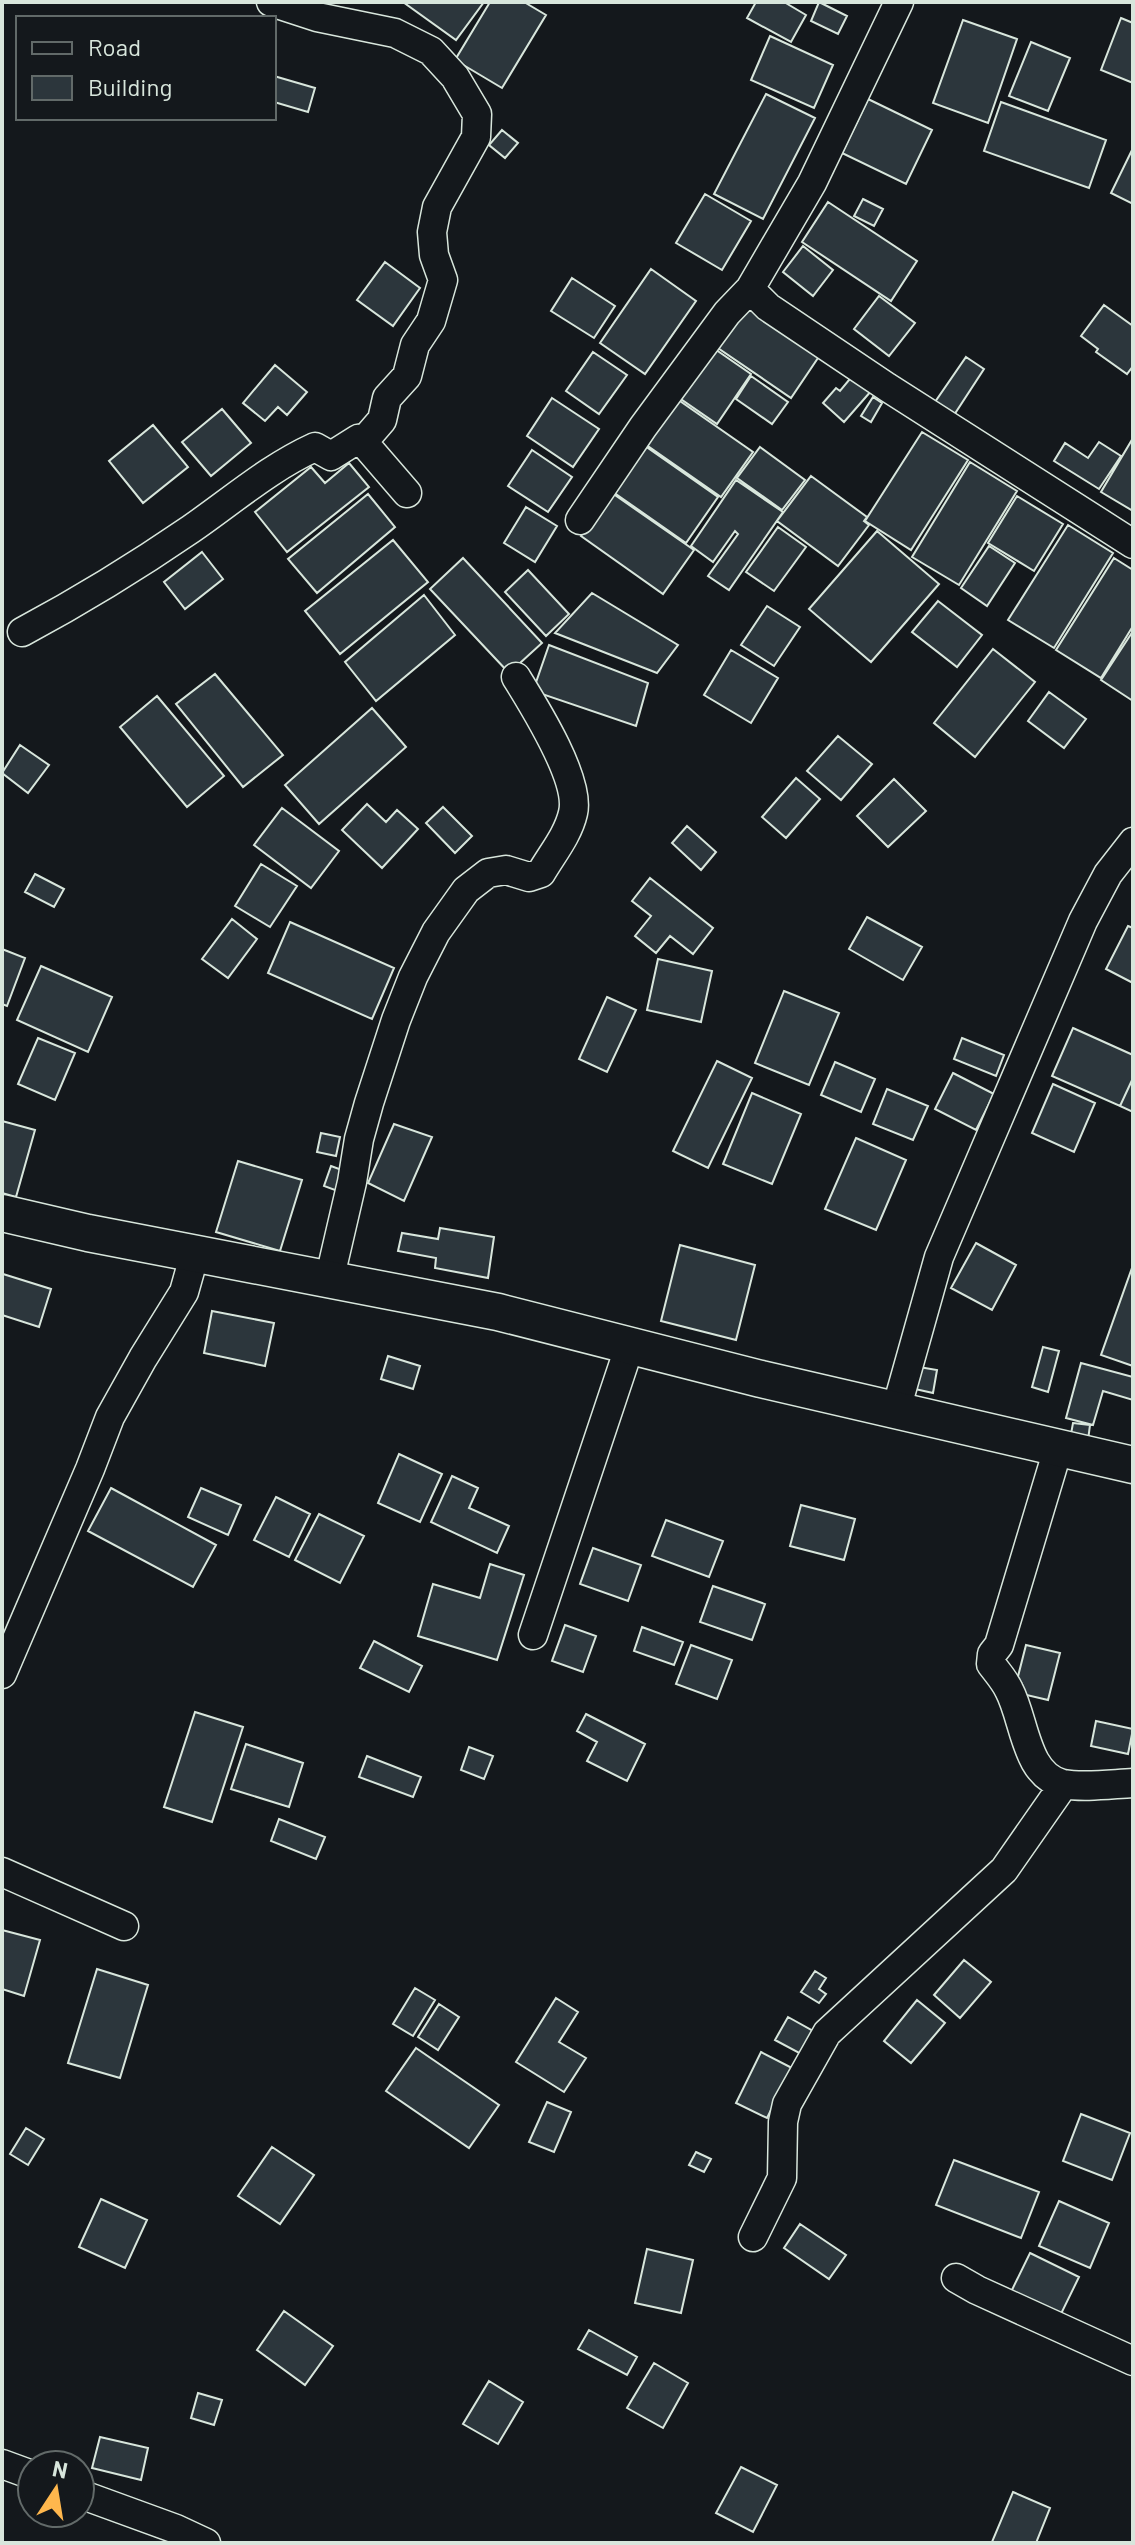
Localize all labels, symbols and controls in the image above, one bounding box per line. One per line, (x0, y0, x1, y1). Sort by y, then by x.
legend (16, 16, 276, 120)
text: Road (88, 32, 141, 61)
text: Building (88, 72, 172, 101)
north arrow (16, 2449, 96, 2529)
text: N (51, 2454, 70, 2483)

